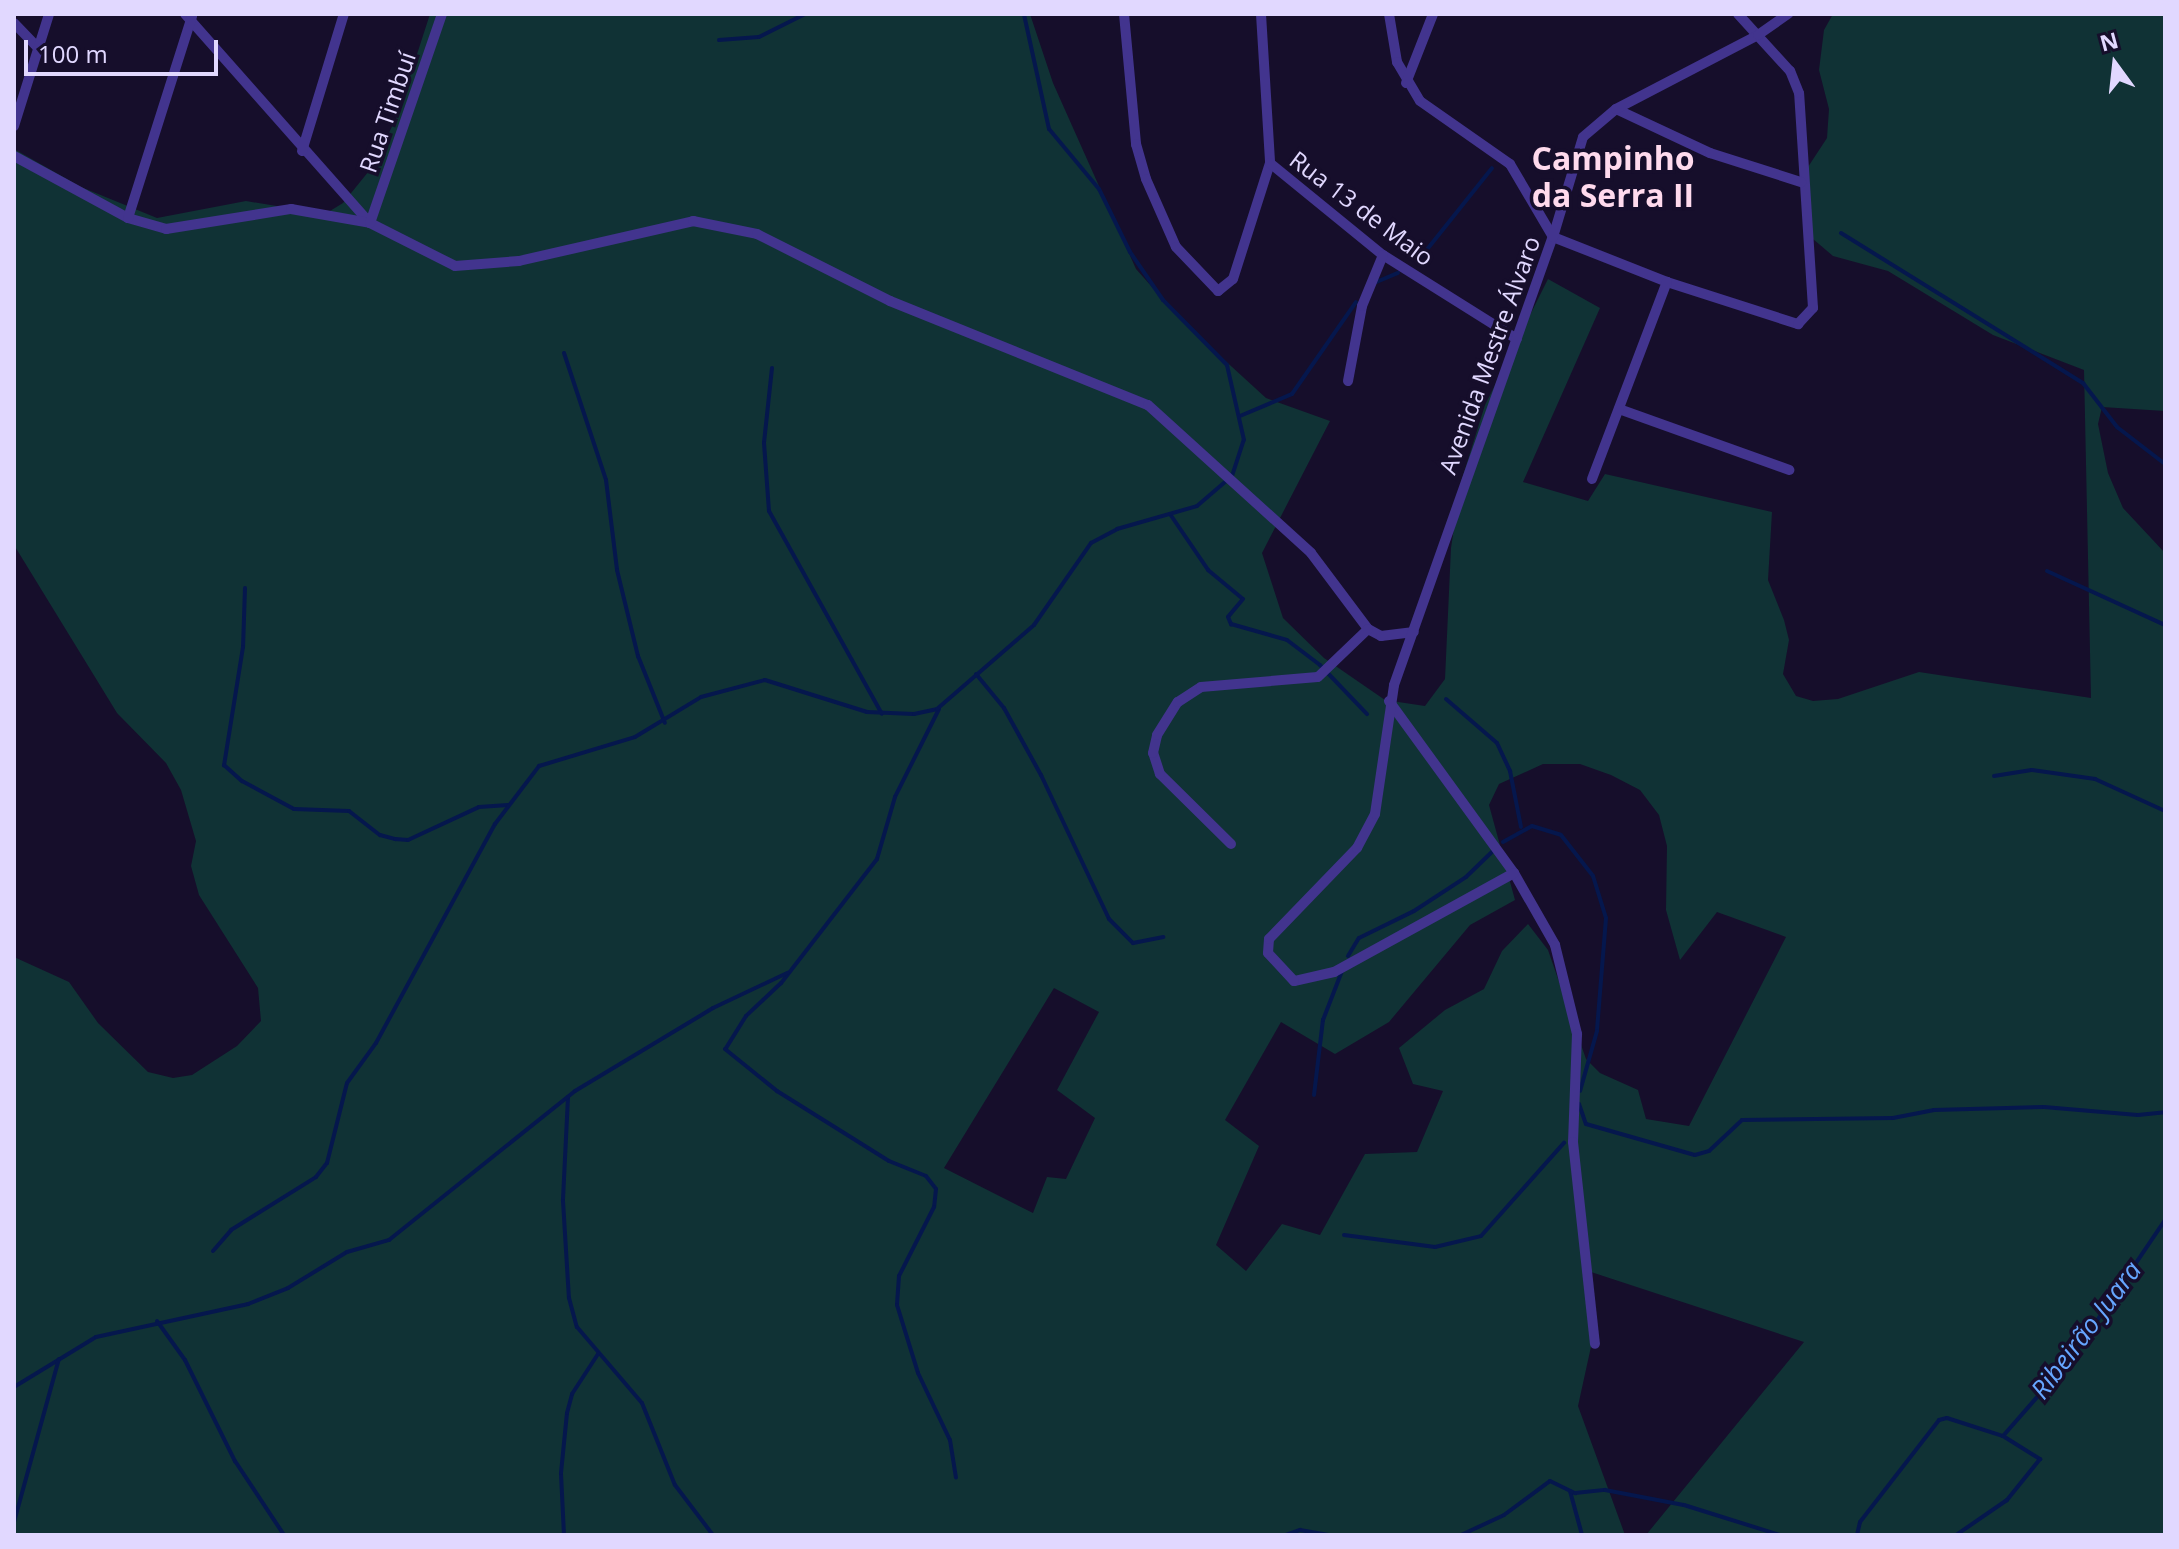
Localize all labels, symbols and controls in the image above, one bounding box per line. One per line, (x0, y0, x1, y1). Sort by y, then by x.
scale bar (28, 24, 222, 74)
north arrow (2075, 24, 2155, 104)
text: N (2096, 24, 2121, 58)
text: 100 m (38, 37, 108, 70)
street label: Rua Timbuí (353, 48, 421, 176)
district label: Campinho da Serra II (1531, 140, 1695, 215)
street label: Rua 13 de Maio (1284, 145, 1440, 271)
street label: Avenida Mestre Álvaro (1433, 232, 1545, 478)
water label: Ribeirão Juara (2024, 1255, 2148, 1405)

